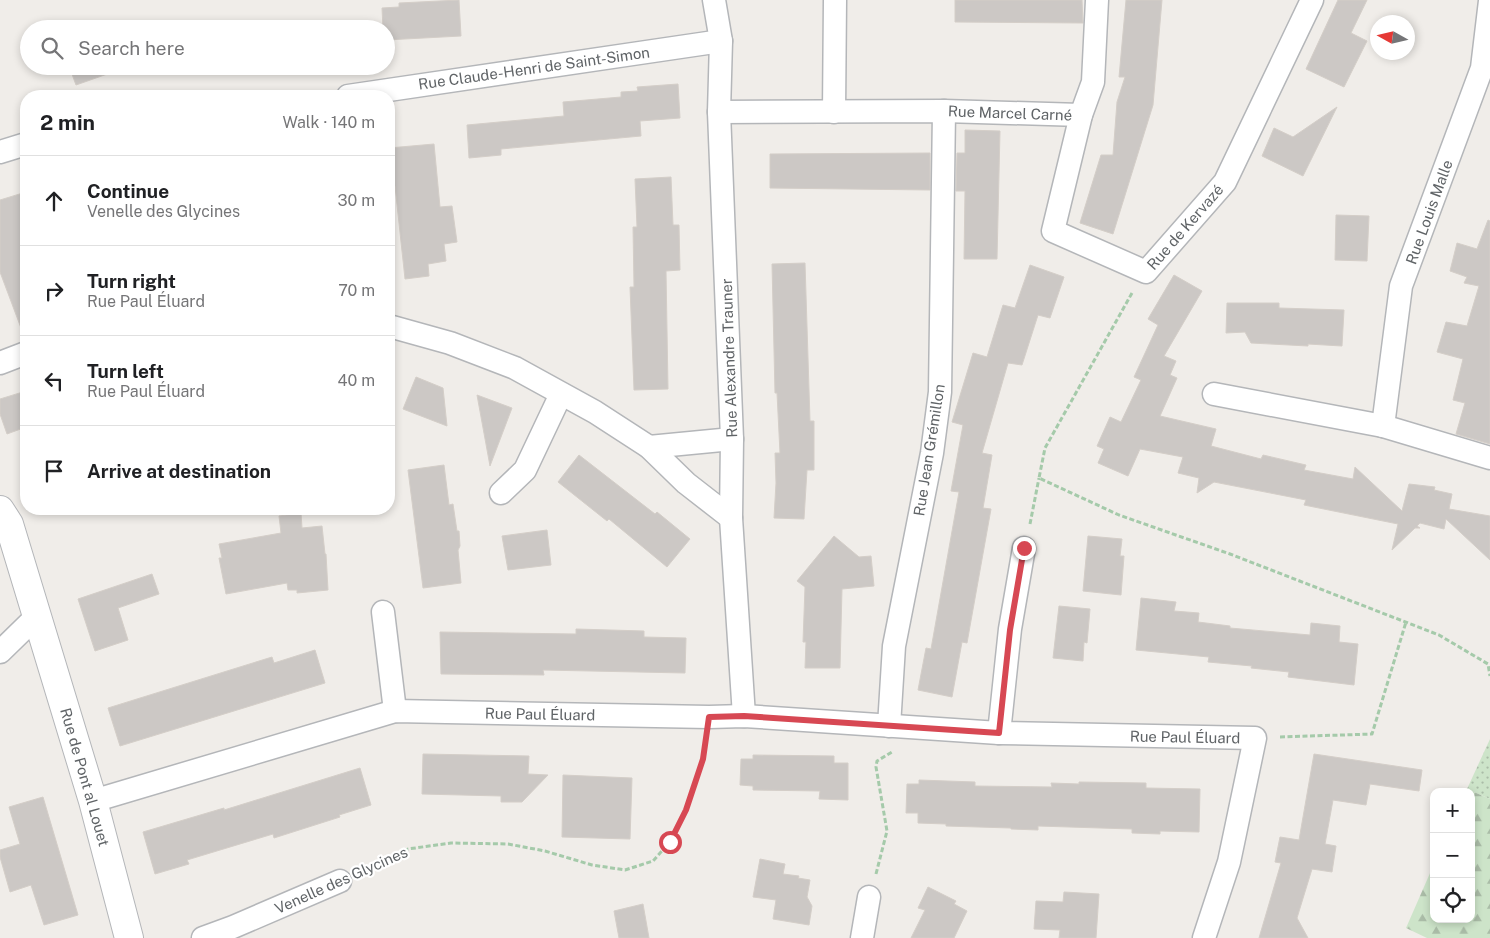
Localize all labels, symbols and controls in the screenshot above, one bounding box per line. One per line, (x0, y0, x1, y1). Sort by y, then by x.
north arrow (1370, 15, 1415, 60)
search box (20, 20, 395, 75)
icon: search (38, 34, 66, 62)
text: Search here (78, 37, 185, 59)
street label: Rue Claude-Henri de Saint-Simon (417, 43, 651, 93)
street label: Rue Marcel Carné (948, 102, 1072, 124)
text: 2 min (40, 110, 95, 135)
text: Walk · 140 m (282, 113, 375, 132)
street label: Rue Louis Malle (1402, 157, 1456, 267)
text: Continue (87, 180, 169, 202)
street label: Rue de Kervazé (1143, 181, 1227, 273)
icon: ahead (40, 187, 68, 215)
text: 30 m (338, 191, 375, 210)
text: Venelle des Glycines (87, 202, 240, 221)
text: Turn right (87, 270, 176, 292)
icon: right (40, 277, 68, 305)
street label: Rue Alexandre Trauner (718, 278, 740, 438)
text: 70 m (338, 281, 375, 300)
text: Rue Paul Éluard (87, 292, 205, 311)
text: Turn left (87, 360, 164, 382)
icon: left (40, 367, 68, 395)
text: 40 m (337, 371, 375, 390)
text: Rue Paul Éluard (87, 382, 205, 401)
street label: Rue Jean Grémillon (910, 383, 948, 517)
icon: arrive (40, 457, 68, 485)
text: Arrive at destination (87, 460, 271, 482)
route end (1013, 537, 1036, 560)
street label: Rue Paul Éluard (485, 705, 595, 723)
street label: Rue de Pont al Louet (57, 706, 113, 848)
street label: Rue Paul Éluard (1130, 728, 1240, 746)
map controls (1430, 788, 1475, 923)
button: + (1430, 788, 1475, 833)
route start (659, 831, 682, 854)
button: − (1430, 833, 1475, 878)
street label: Venelle des Glycines (272, 843, 410, 917)
button: locate (1430, 878, 1475, 923)

